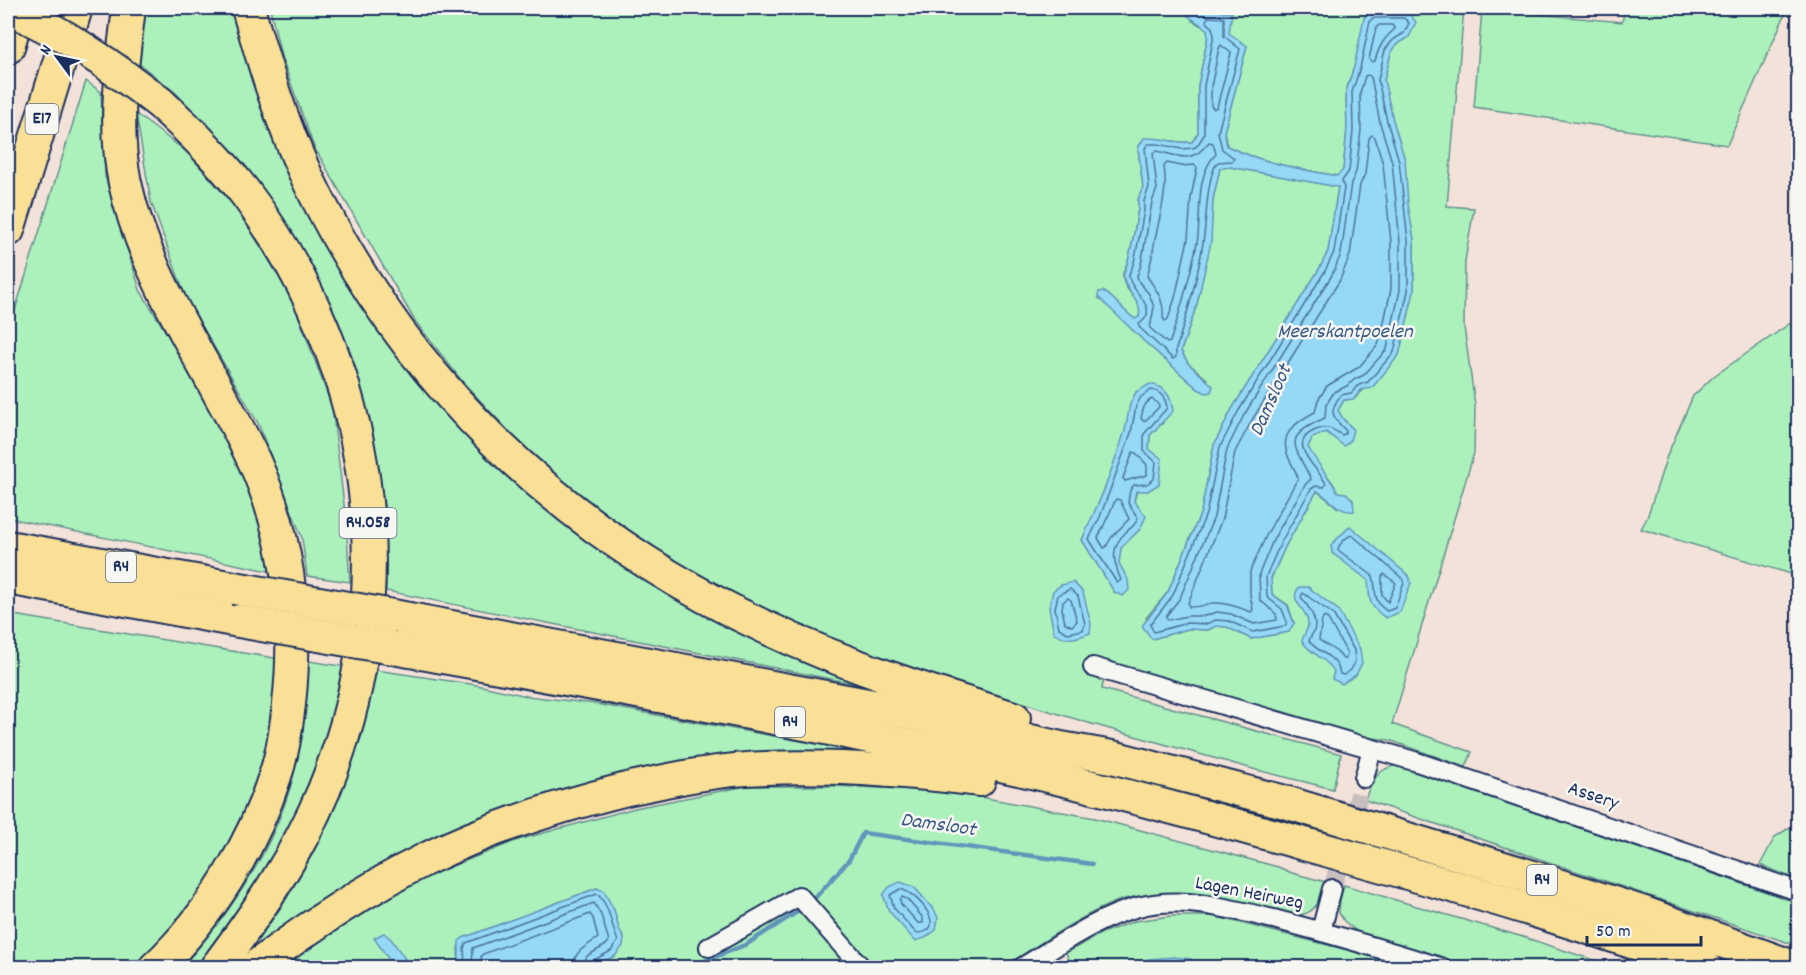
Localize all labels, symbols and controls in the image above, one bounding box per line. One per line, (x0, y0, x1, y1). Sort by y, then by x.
north arrow (27, 27, 87, 87)
text: N (35, 41, 58, 60)
road number: E17 (26, 104, 58, 134)
water label: Meerskantpoelen (1277, 318, 1414, 348)
water label: Damsloot (1243, 358, 1302, 442)
road number: R4.058 (340, 508, 397, 538)
road number: R4 (106, 552, 136, 582)
road number: R4 (775, 707, 805, 737)
street label: Assery (1564, 775, 1623, 819)
water label: Damsloot (899, 806, 980, 846)
road number: R4 (1527, 865, 1557, 895)
street label: Lagen Heirweg (1193, 870, 1305, 918)
scale bar (1587, 909, 1701, 947)
text: 50 m (1596, 920, 1631, 945)

